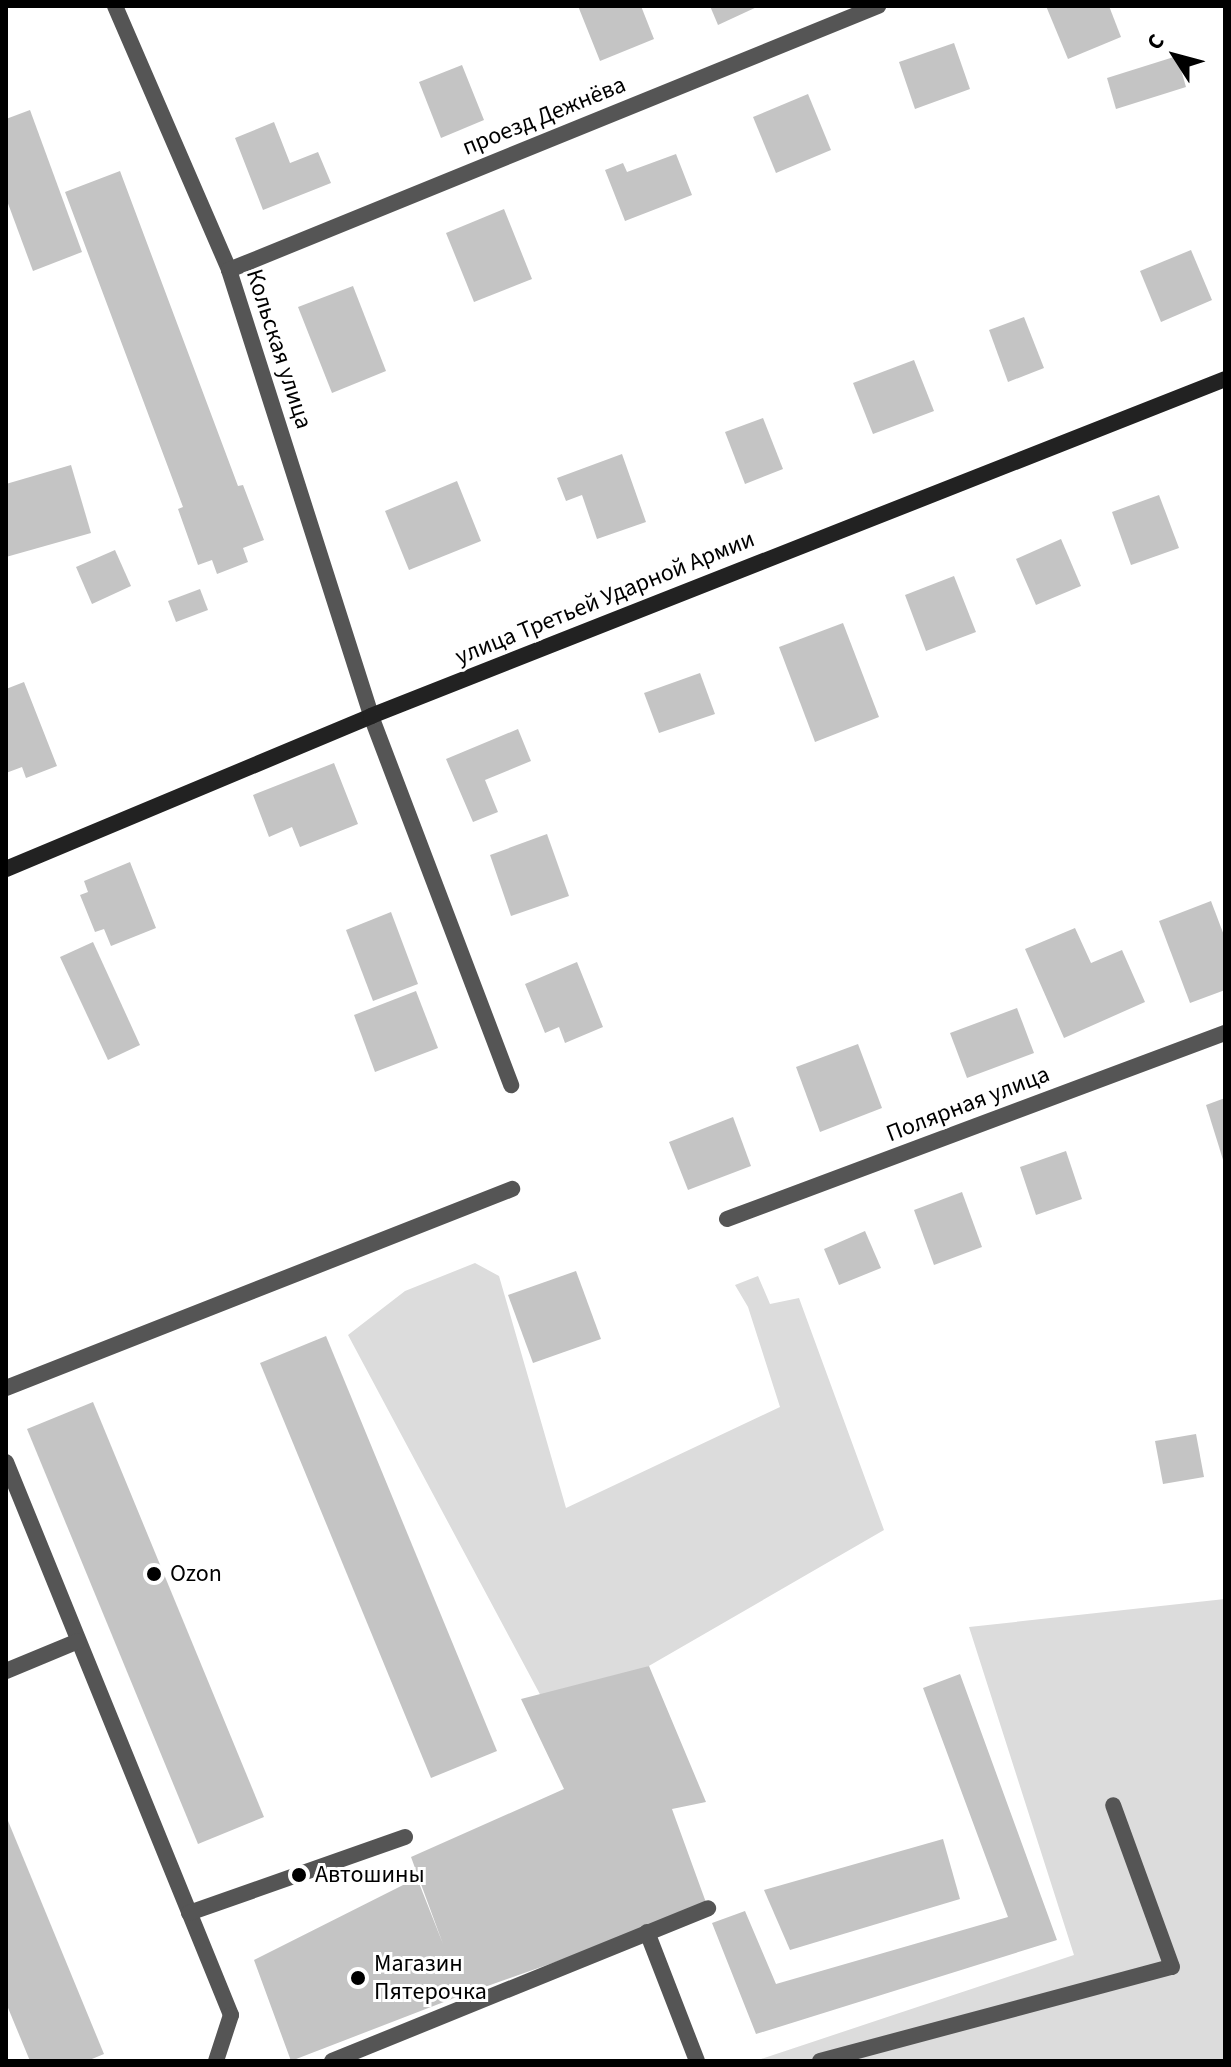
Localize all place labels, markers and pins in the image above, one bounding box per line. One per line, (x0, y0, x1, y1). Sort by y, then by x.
place label: Ozon (170, 1560, 222, 1588)
marker: Ozon (145, 1565, 163, 1583)
place label: Автошины (315, 1861, 425, 1889)
marker: Автошины (290, 1866, 308, 1884)
place label: Магазин Пятерочка (374, 1950, 487, 2006)
marker: Магазин Пятерочка (349, 1969, 367, 1987)

